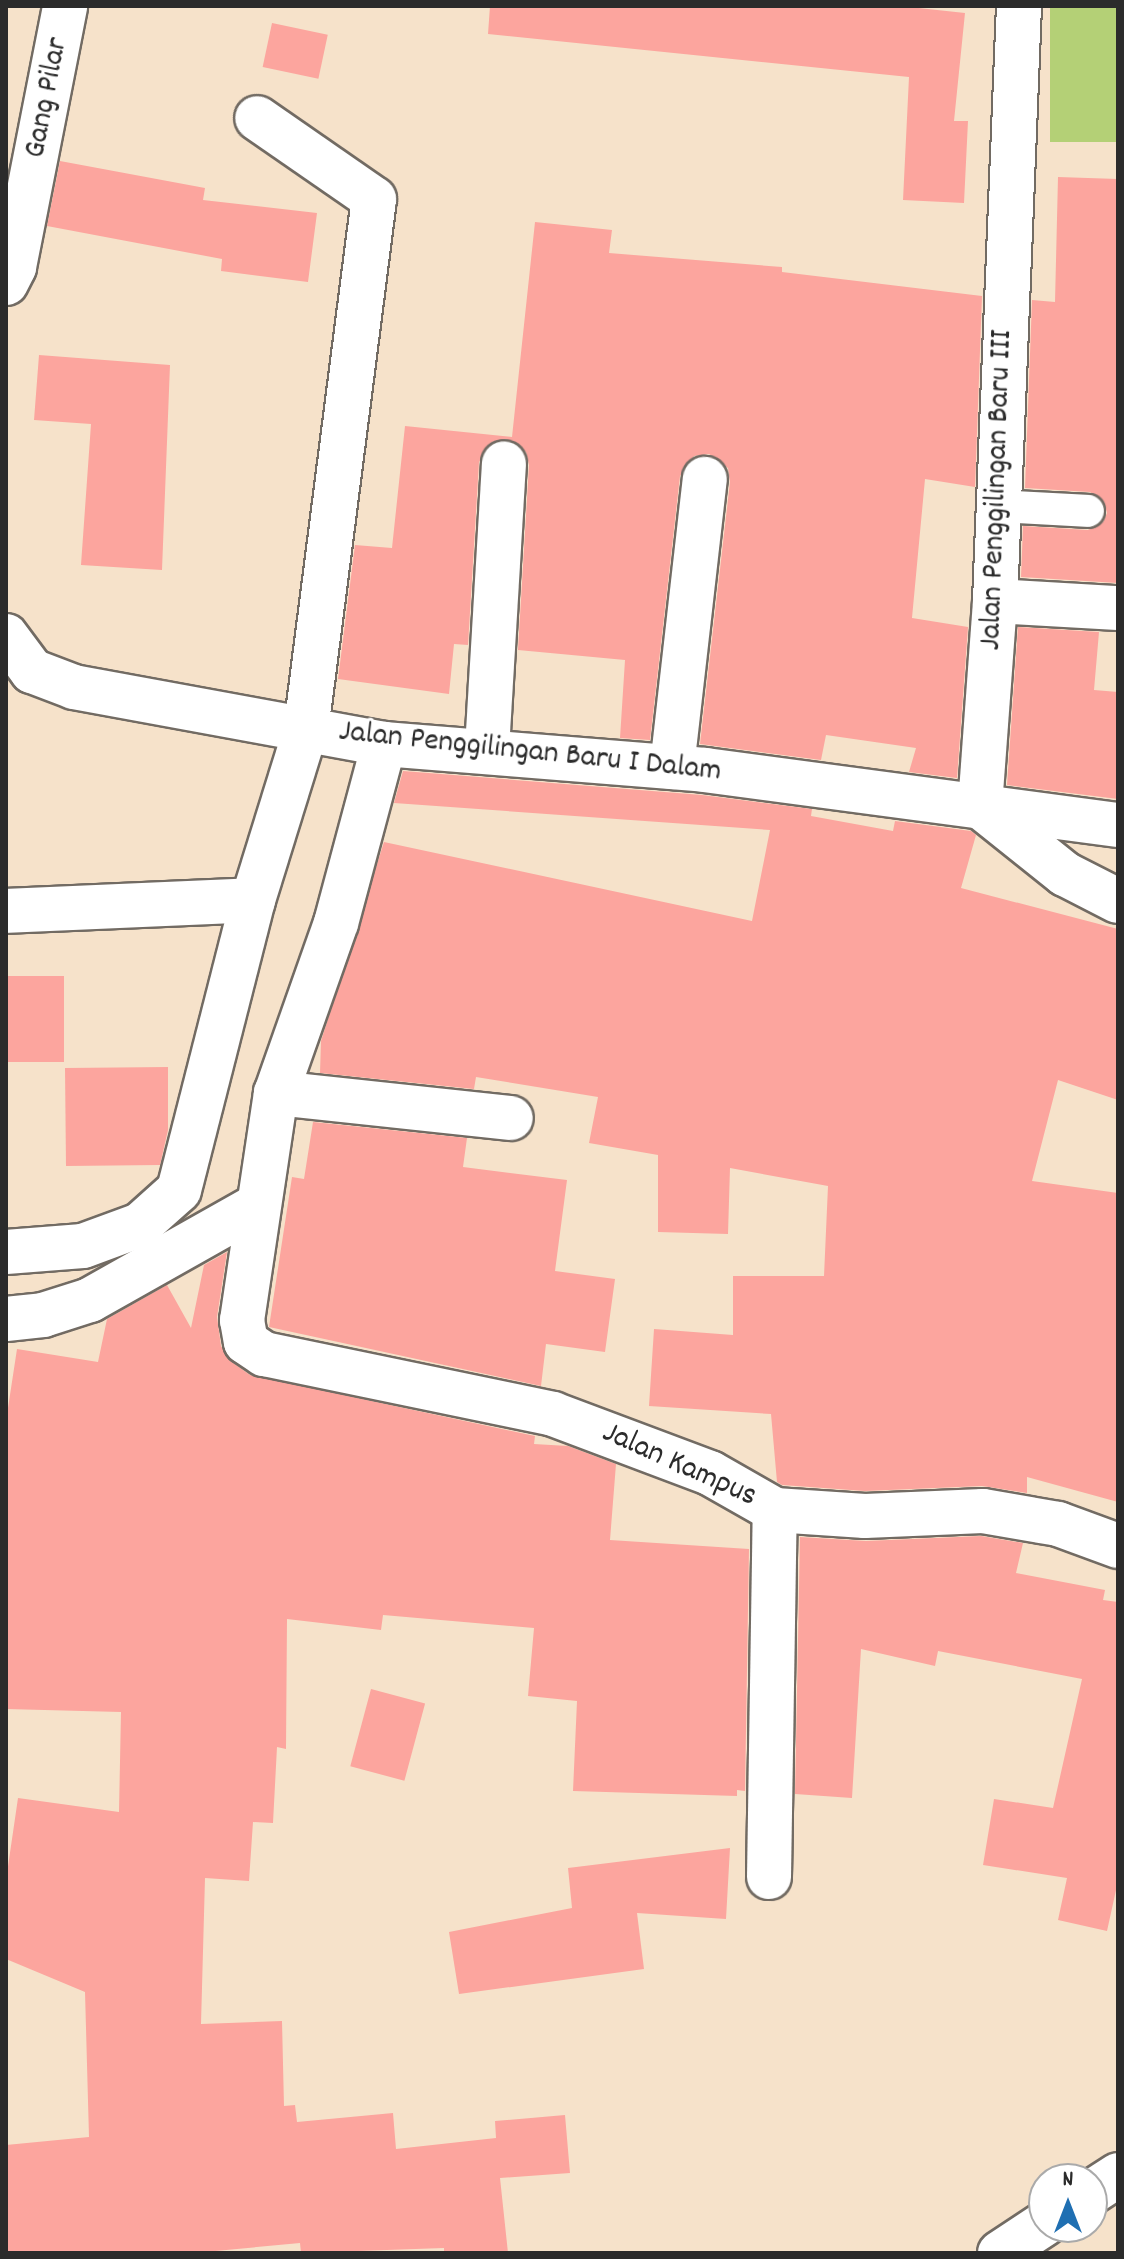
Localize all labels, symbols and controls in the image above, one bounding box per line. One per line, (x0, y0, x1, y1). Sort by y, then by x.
street label: Gang Pilar (17, 34, 79, 162)
street label: Jalan Penggilingan Baru III (973, 329, 1023, 651)
street label: Jalan Penggilingan Baru I Dalam (337, 714, 723, 792)
street label: Jalan Kampus (596, 1415, 762, 1517)
north arrow (1028, 2163, 1108, 2243)
text: N (1063, 2165, 1073, 2196)

